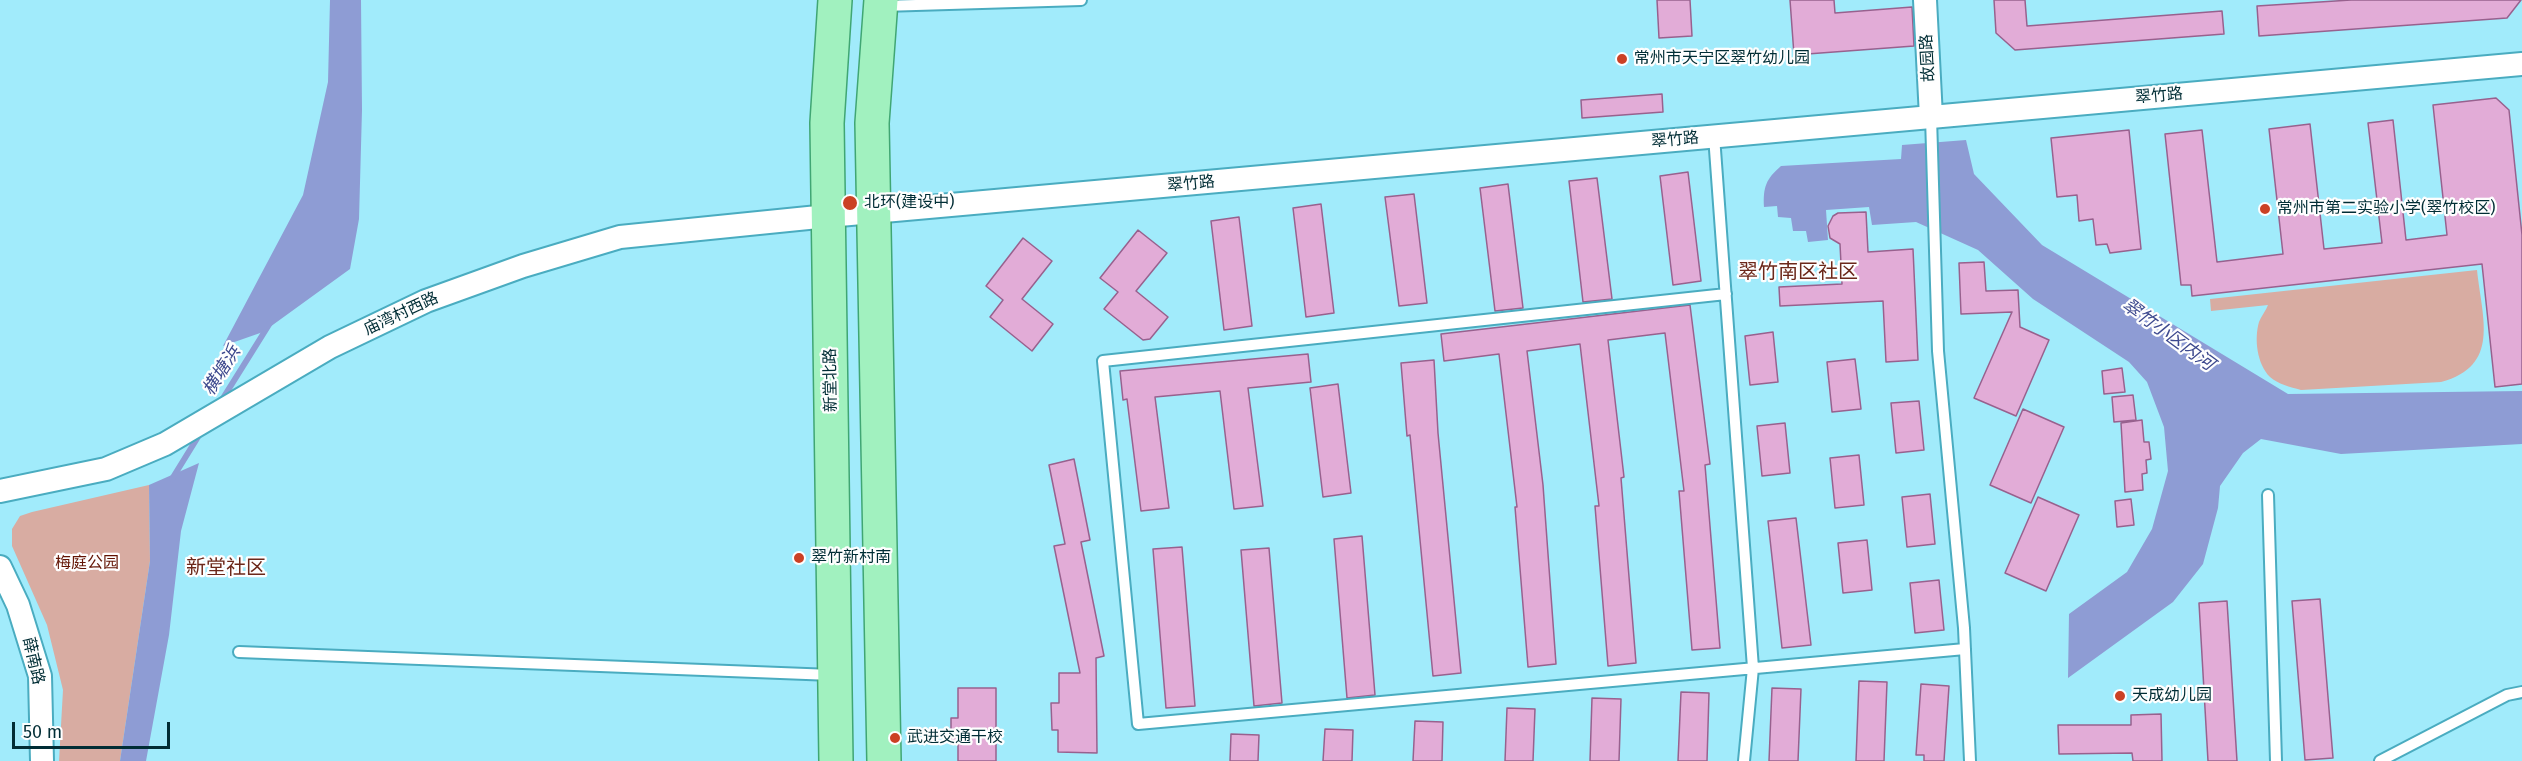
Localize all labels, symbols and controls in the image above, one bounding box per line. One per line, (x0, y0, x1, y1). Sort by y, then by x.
street label: 故园路 (1917, 34, 1939, 82)
place label: 常州市天宁区翠竹幼儿园 (1634, 49, 1810, 69)
marker: 常州市天宁区翠竹幼儿园 (1615, 52, 1629, 66)
street label: 翠竹路 (2134, 84, 2184, 108)
street label: 翠竹路 (1650, 128, 1700, 152)
street label: 翠竹路 (1166, 172, 1216, 196)
place label: 北环(建设中) (864, 193, 954, 213)
marker: 北环(建设中) (841, 194, 859, 212)
place label: 常州市第二实验小学(翠竹校区) (2277, 199, 2495, 219)
marker: 常州市第二实验小学(翠竹校区) (2258, 202, 2272, 216)
district label: 翠竹南区社区 (1738, 260, 1858, 284)
street label: 庙湾村西路 (361, 288, 441, 340)
water label: 翠竹小区内河 (2118, 295, 2218, 375)
water label: 横塘浜 (199, 342, 245, 400)
street label: 新堂北路 (821, 348, 841, 412)
place label: 翠竹新村南 (811, 548, 891, 568)
marker: 翠竹新村南 (792, 551, 806, 565)
park label: 梅庭公园 (55, 554, 119, 574)
district label: 新堂社区 (186, 556, 266, 580)
street label: 薛南路 (18, 635, 48, 687)
place label: 天成幼儿园 (2132, 686, 2212, 706)
marker: 天成幼儿园 (2113, 689, 2127, 703)
scale bar (15, 710, 172, 748)
text: 50 m (23, 721, 62, 743)
place label: 武进交通干校 (907, 728, 1003, 748)
marker: 武进交通干校 (888, 731, 902, 745)

